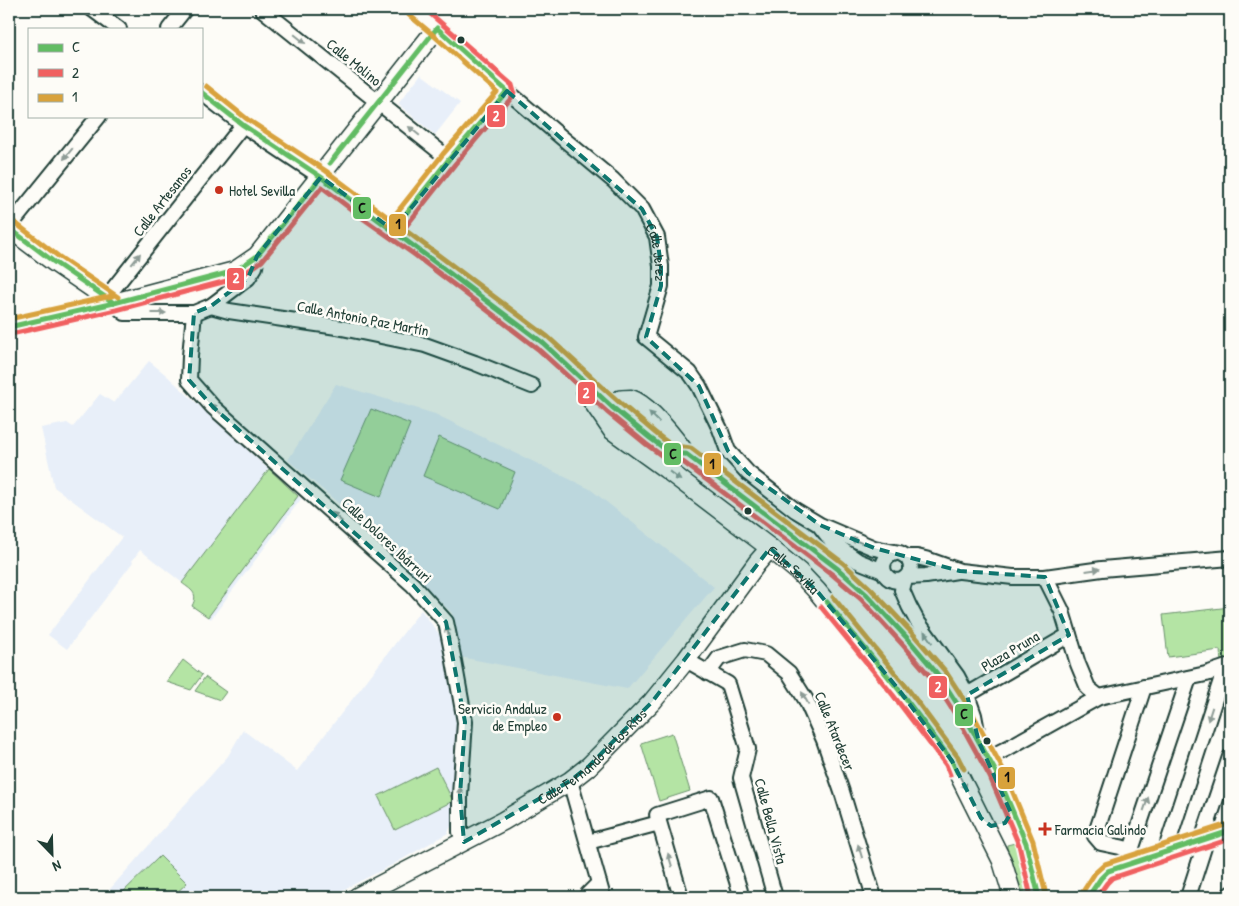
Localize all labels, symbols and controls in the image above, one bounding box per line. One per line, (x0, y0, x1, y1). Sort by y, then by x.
legend (28, 28, 202, 118)
street label: Calle Molino (322, 33, 386, 91)
one-way arrow (293, 34, 306, 45)
unlabelled marker (456, 35, 466, 45)
text: C (72, 36, 80, 57)
text: 2 (72, 62, 79, 83)
text: 1 (72, 86, 77, 107)
line badge: 2 (486, 104, 506, 128)
text: 2 (493, 106, 500, 125)
one-way arrow (408, 125, 421, 136)
one-way arrow (62, 147, 73, 160)
street label: Calle Artesanos (128, 161, 196, 241)
place label: Hotel Sevilla (229, 180, 295, 201)
marker: Hotel Sevilla (213, 184, 225, 196)
line badge: C (352, 196, 372, 220)
text: C (358, 198, 366, 217)
line badge: 1 (388, 213, 407, 237)
text: 1 (395, 214, 401, 233)
street label: Calle Jerez (641, 219, 672, 282)
one-way arrow (131, 253, 142, 266)
line badge: 2 (226, 267, 245, 291)
text: 2 (233, 268, 240, 287)
street label: Calle Antonio Paz Martín (295, 295, 431, 341)
one-way arrow (151, 309, 167, 317)
line badge: 2 (577, 381, 596, 405)
text: 2 (583, 383, 590, 402)
one-way arrow (210, 403, 222, 415)
one-way arrow (648, 412, 660, 424)
line badge: C (663, 442, 682, 466)
text: C (669, 444, 677, 463)
line badge: 1 (703, 452, 722, 476)
text: 1 (709, 454, 715, 473)
one-way arrow (668, 470, 681, 481)
street label: Calle Dolores Ibárruri (337, 493, 437, 587)
unlabelled marker (743, 506, 753, 516)
one-way arrow (332, 511, 344, 523)
one-way arrow (850, 536, 864, 544)
street label: Calle Sevilla (763, 540, 825, 598)
one-way arrow (1086, 566, 1102, 574)
one-way arrow (444, 625, 452, 640)
street label: Plaza Pruna (977, 625, 1043, 677)
one-way arrow (923, 630, 933, 643)
line badge: 2 (928, 675, 948, 699)
text: 2 (935, 677, 942, 696)
street label: Calle Atardecer (810, 688, 860, 774)
one-way arrow (800, 692, 809, 705)
place label: Servicio Andaluz de Empleo (458, 698, 548, 736)
street label: Calle Fernando de los Ríos (533, 703, 651, 809)
line badge: C (954, 703, 974, 727)
text: C (960, 704, 968, 723)
one-way arrow (1206, 707, 1214, 722)
marker: Servicio Andaluz de Empleo (551, 711, 563, 723)
unlabelled marker (982, 736, 992, 746)
line badge: 1 (997, 766, 1016, 790)
text: 1 (1004, 767, 1010, 786)
street label: Calle Bella Vista (749, 776, 793, 866)
one-way arrow (959, 776, 967, 790)
one-way arrow (456, 785, 464, 801)
one-way arrow (1142, 796, 1150, 811)
place label: Farmacia Galindo (1054, 819, 1146, 840)
marker: Farmacia Galindo (1039, 823, 1051, 835)
north arrow (28, 828, 78, 878)
one-way arrow (855, 843, 863, 858)
one-way arrow (666, 852, 674, 867)
text: N (50, 856, 64, 877)

